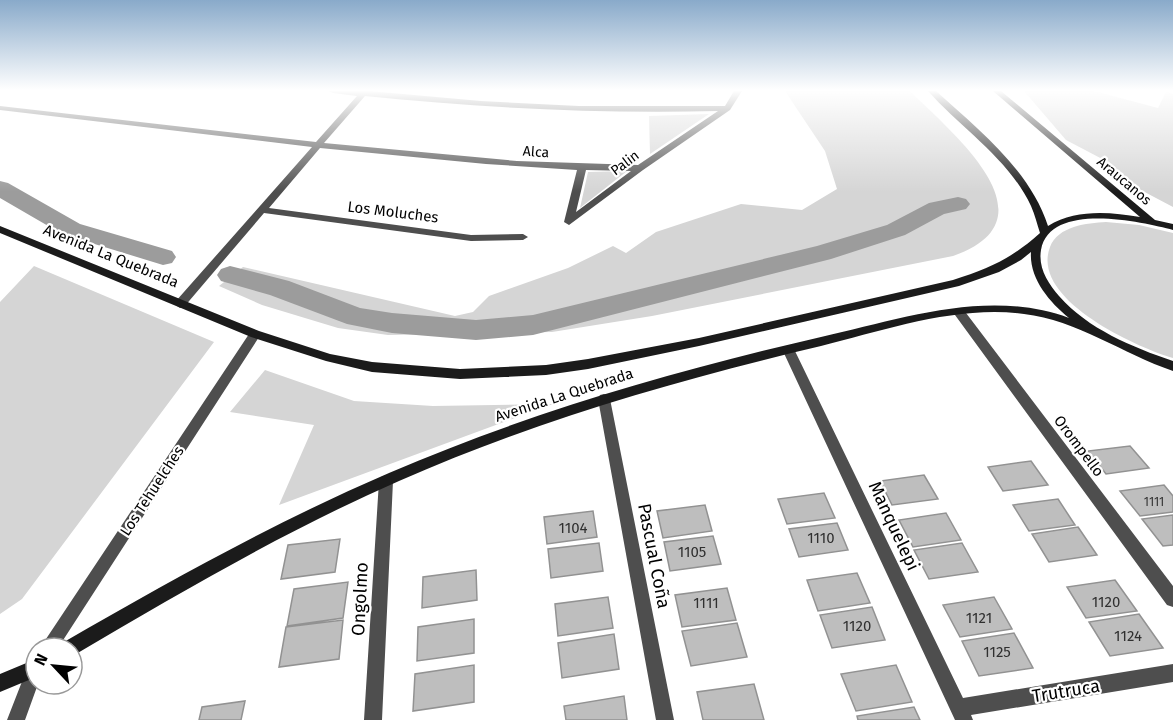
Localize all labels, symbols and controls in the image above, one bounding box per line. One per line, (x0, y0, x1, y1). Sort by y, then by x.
street label: Alca (522, 143, 550, 161)
street label: Palin (607, 147, 643, 179)
street label: Araucanos (1093, 153, 1155, 209)
street label: Los Moluches (346, 197, 440, 227)
street label: Avenida La Quebrada (41, 221, 181, 291)
street label: Avenida La Quebrada (493, 364, 635, 426)
street label: Orompello (1050, 412, 1108, 480)
street label: Los Tehuelches (116, 443, 188, 539)
street label: Manquelepi (864, 478, 924, 574)
house number: 1111 (1144, 495, 1164, 509)
street label: Pascual Coña (633, 502, 675, 610)
house number: 1104 (558, 519, 588, 537)
house number: 1110 (807, 529, 835, 547)
house number: 1105 (678, 543, 706, 561)
street label: Ongolmo (347, 562, 373, 636)
house number: 1120 (1092, 593, 1120, 611)
house number: 1111 (693, 594, 719, 612)
house number: 1121 (966, 609, 992, 627)
house number: 1120 (843, 617, 871, 635)
house number: 1124 (1114, 627, 1142, 645)
north arrow (24, 636, 84, 696)
house number: 1125 (983, 643, 1011, 661)
text: N (30, 651, 52, 669)
street label: Trutruca (1031, 675, 1101, 707)

